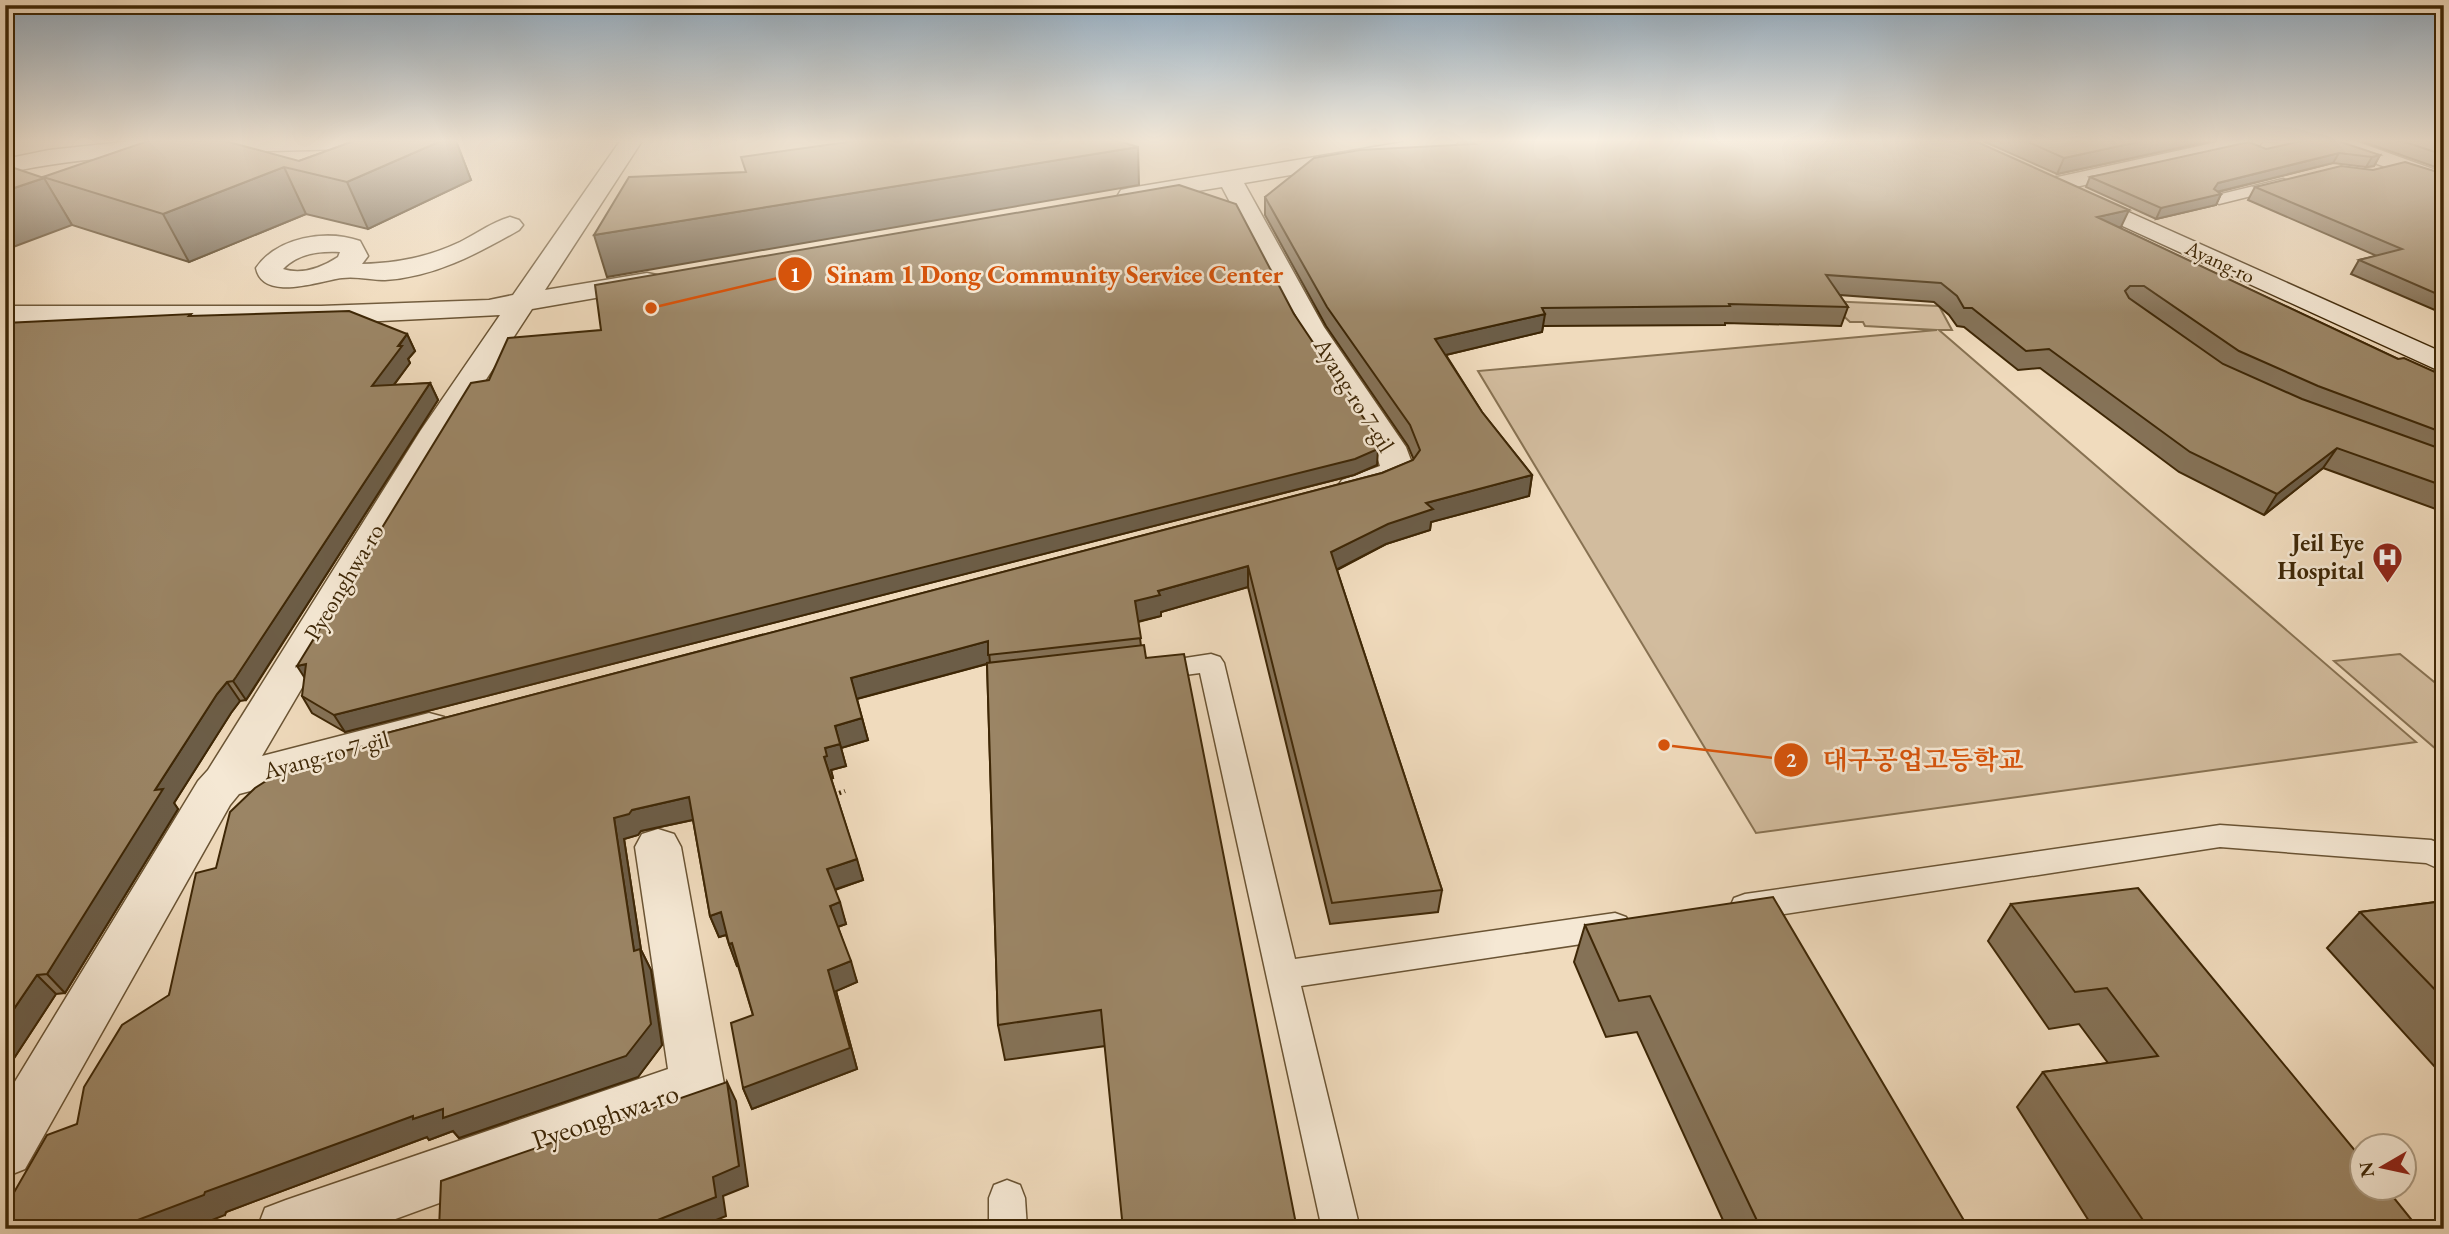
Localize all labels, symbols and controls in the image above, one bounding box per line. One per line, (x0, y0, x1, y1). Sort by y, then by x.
street label: Ayang-ro (2180, 233, 2259, 289)
callout: Sinam 1 Dong Community Service Center (778, 251, 1297, 298)
text: Sinam 1 Dong Community Service Center (827, 257, 1284, 291)
text: 1 (789, 261, 801, 288)
street label: Ayang-ro 7-gil (1307, 331, 1402, 458)
street label: Pyeonghwa-ro (297, 517, 391, 646)
place label: Jeil Eye Hospital (2277, 527, 2364, 586)
hospital icon: Jeil Eye Hospital (2370, 540, 2404, 584)
street label: Ayang-ro 7-gil (258, 723, 393, 786)
callout: 대구공업고등학교 (1774, 737, 2038, 784)
text: 대구공업고등학교 (1823, 743, 2023, 777)
text: 2 (1785, 746, 1797, 773)
street label: Pyeonghwa-ro (527, 1074, 683, 1158)
north arrow (2348, 1132, 2418, 1202)
text: N (2353, 1159, 2380, 1179)

